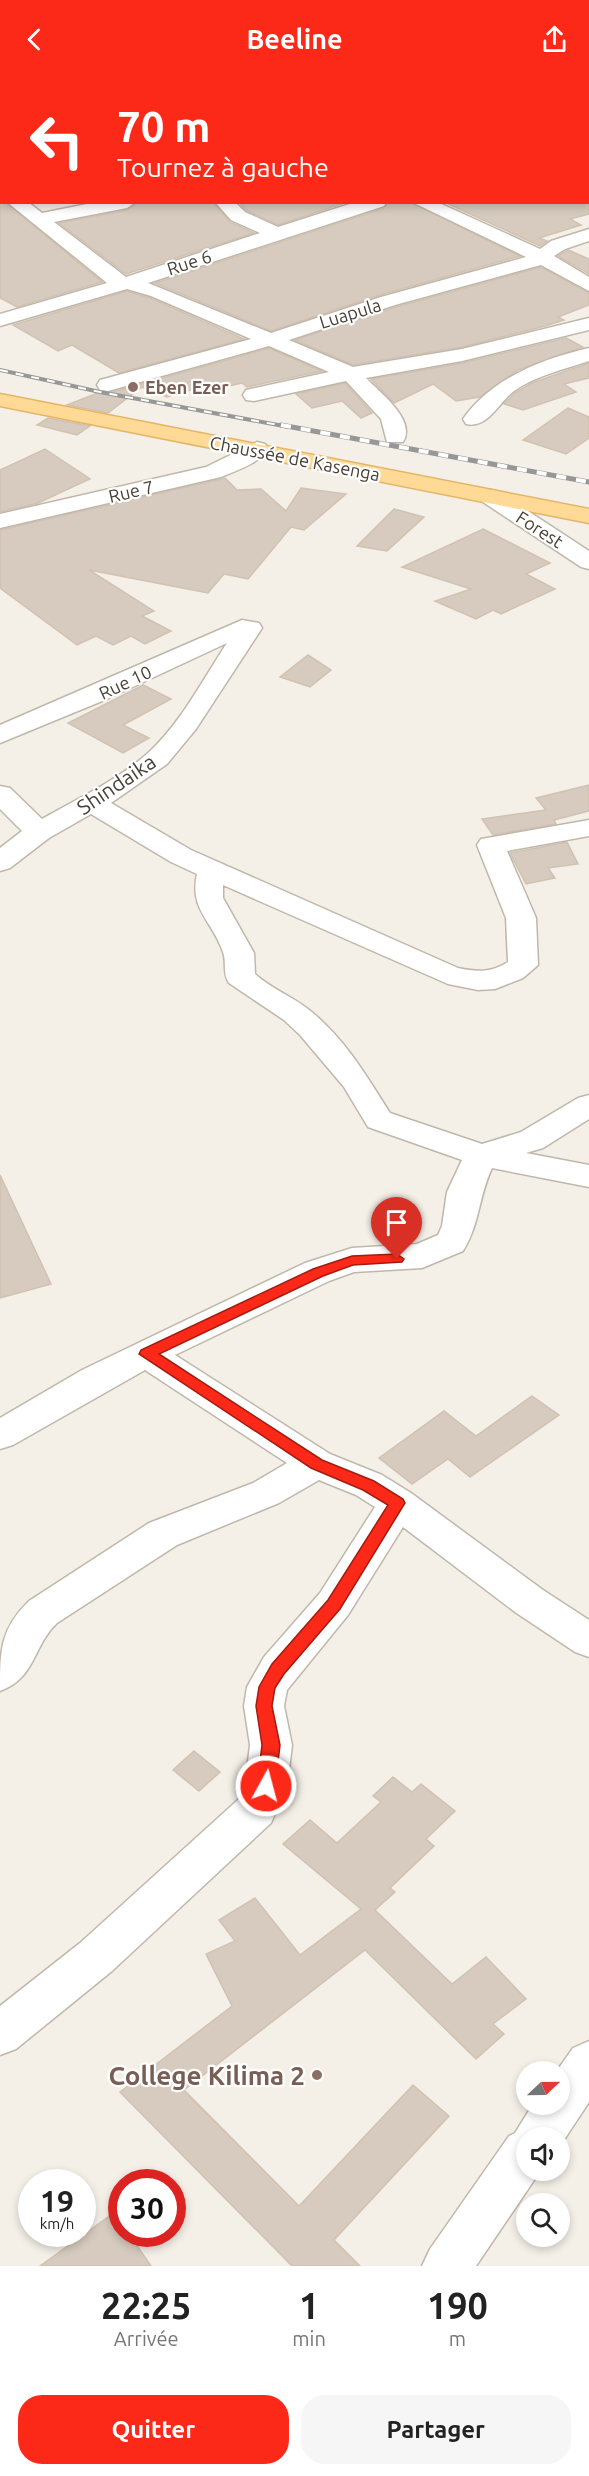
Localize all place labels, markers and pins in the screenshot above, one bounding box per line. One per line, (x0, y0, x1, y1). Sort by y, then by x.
place label: Eben Ezer (145, 377, 229, 397)
marker: Eben Ezer (126, 380, 140, 394)
pin (371, 1197, 422, 1259)
place label: College Kilima 2 (108, 2061, 305, 2090)
marker: College Kilima 2 (310, 2068, 324, 2082)

